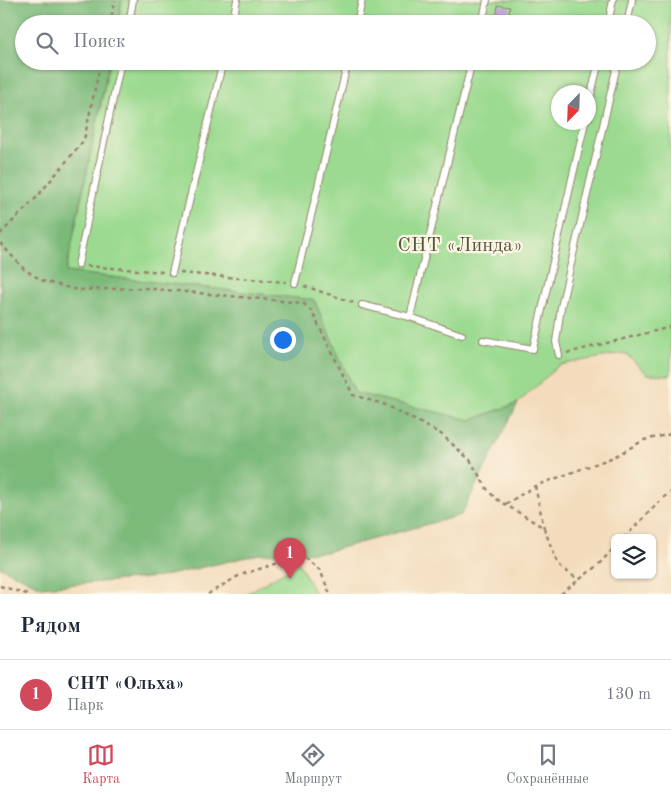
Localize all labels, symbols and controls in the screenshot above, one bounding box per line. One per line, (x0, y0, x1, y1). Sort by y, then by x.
search box (15, 15, 656, 70)
icon: search (33, 29, 61, 57)
text: Поиск (73, 33, 125, 52)
north arrow (551, 85, 596, 130)
park label: СНТ «Линда» (397, 236, 523, 256)
your location (270, 327, 296, 353)
map controls (611, 534, 656, 579)
button: layers (611, 534, 656, 579)
pin: 1 (274, 538, 306, 579)
text: Рядом (20, 616, 81, 637)
text: СНТ «Ольха» (67, 675, 185, 694)
text: 1 (31, 687, 41, 703)
text: 130 m (606, 687, 651, 703)
text: Парк (67, 698, 104, 714)
tab: Карта (82, 741, 120, 788)
tab: Маршрут (284, 741, 342, 788)
tab: Сохранённые (506, 741, 589, 788)

